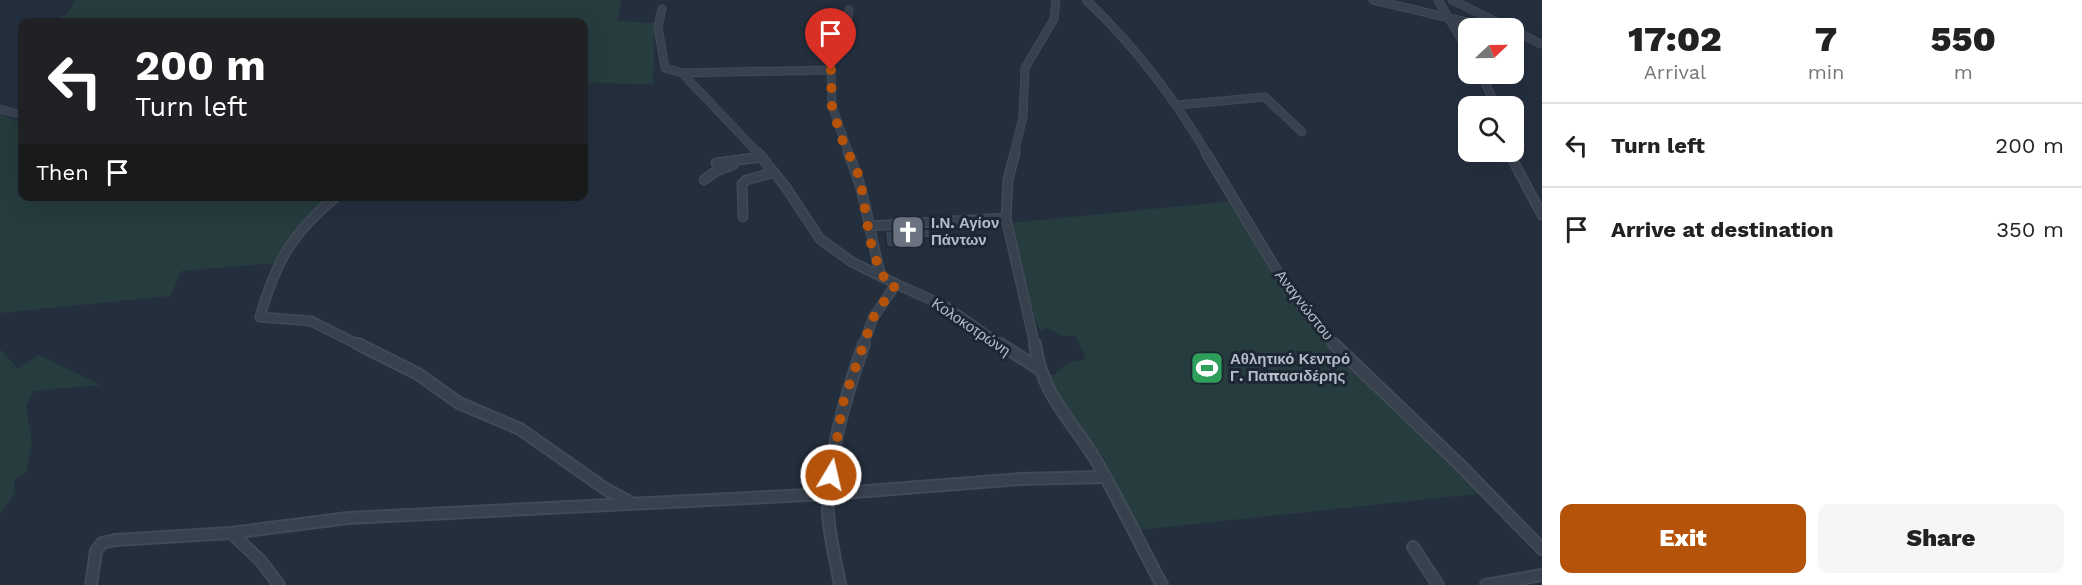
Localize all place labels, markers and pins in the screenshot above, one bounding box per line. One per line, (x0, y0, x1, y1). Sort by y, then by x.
pin (805, 8, 856, 70)
church icon: Ι.Ν. Αγίον Πάντων (890, 214, 926, 250)
place label: Ι.Ν. Αγίον Πάντων (931, 214, 999, 249)
sports icon: Αθλητικό Κεντρό Γ. Παπασιδέρης (1189, 350, 1225, 386)
place label: Αθλητικό Κεντρό Γ. Παπασιδέρης (1230, 350, 1350, 385)

